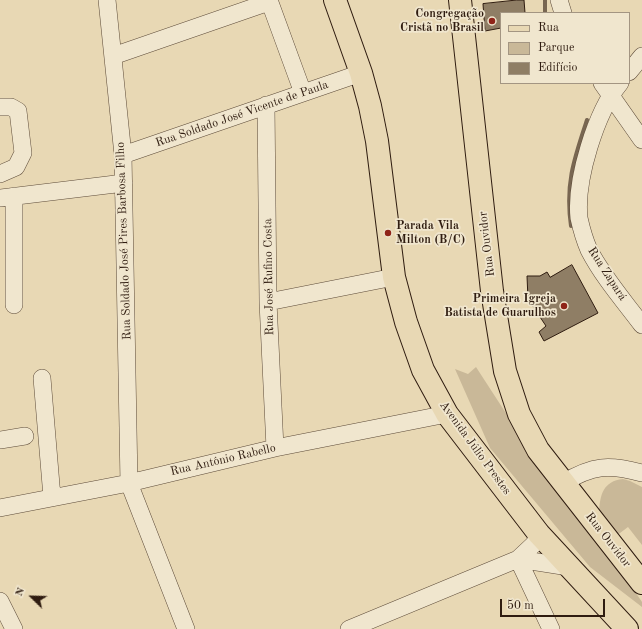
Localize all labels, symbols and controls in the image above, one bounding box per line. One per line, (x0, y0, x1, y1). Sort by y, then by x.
place label: Congregação Cristã no Brasil (400, 7, 484, 35)
legend (500, 12, 630, 84)
marker: Congregação Cristã no Brasil (487, 16, 497, 26)
text: Rua (538, 22, 559, 34)
text: Parque (538, 42, 574, 54)
text: Edifício (538, 62, 577, 74)
street label: Rua Soldado José Vicente de Paula (154, 78, 330, 150)
street label: Rua Soldado José Pires Barbosa Filho (113, 142, 135, 340)
street label: Rua Ouvidor (476, 210, 498, 278)
street label: Rua José Rufino Costa (261, 218, 277, 336)
place label: Parada Vila Milton (B/C) (396, 219, 465, 247)
marker: Parada Vila Milton (B/C) (383, 228, 393, 238)
street label: Rua Zapará (584, 244, 630, 304)
place label: Primeira Igreja Batista de Guarulhos (444, 292, 556, 320)
marker: Primeira Igreja Batista de Guarulhos (559, 301, 569, 311)
street label: Avenida Júlio Prestes (436, 398, 514, 498)
street label: Rua Antônio Rabello (169, 441, 277, 479)
street label: Rua Ouvidor (582, 510, 634, 570)
north arrow (12, 577, 52, 617)
text: N (14, 586, 27, 598)
scale bar (502, 591, 607, 617)
text: 50 m (507, 600, 534, 612)

